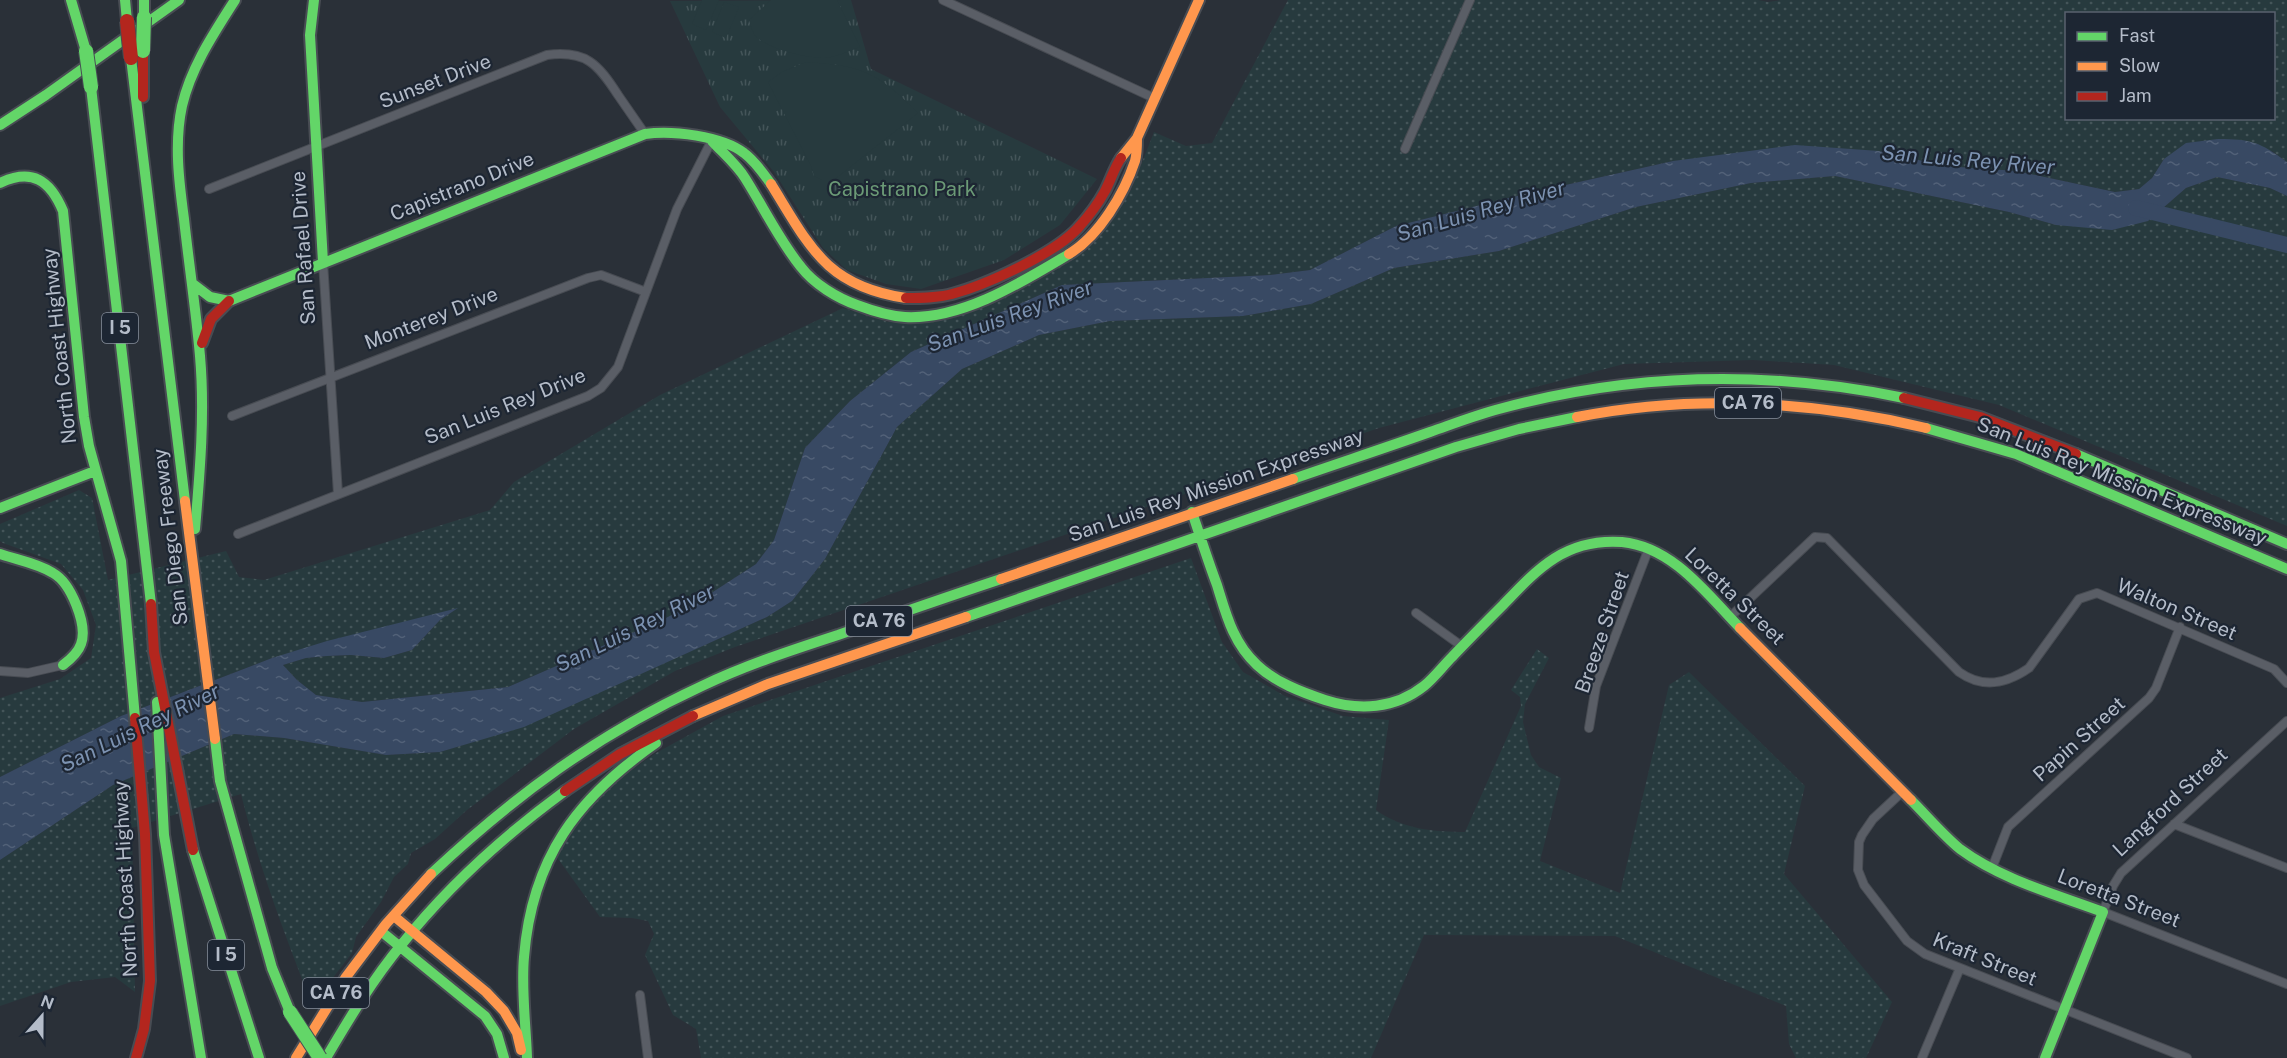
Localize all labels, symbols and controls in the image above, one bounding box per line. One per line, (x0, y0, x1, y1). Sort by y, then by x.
legend (2065, 12, 2275, 120)
text: Fast (2119, 25, 2155, 46)
street label: Sunset Drive (376, 49, 494, 113)
text: Slow (2119, 55, 2160, 76)
text: Jam (2119, 85, 2152, 106)
water label: San Luis Rey River (1880, 139, 2057, 180)
street label: Capistrano Drive (386, 146, 538, 226)
street label: San Rafael Drive (286, 170, 320, 326)
water label: San Luis Rey River (1394, 174, 1569, 247)
park label: Capistrano Park (828, 177, 976, 201)
street label: North Coast Highway (37, 246, 81, 445)
water label: San Luis Rey River (924, 274, 1097, 357)
street label: Monterey Drive (361, 282, 501, 354)
road number: I 5 (102, 313, 138, 343)
street label: San Luis Rey Drive (421, 363, 589, 449)
road number: CA 76 (1715, 388, 1781, 418)
street label: San Luis Rey Mission Expressway (1973, 412, 2271, 550)
street label: San Luis Rey Mission Expressway (1065, 423, 1367, 547)
street label: San Diego Freeway (147, 447, 193, 627)
street label: Loretta Street (1680, 542, 1790, 650)
street label: Breeze Street (1570, 568, 1634, 696)
street label: Walton Street (2113, 573, 2241, 645)
water label: San Luis Rey River (551, 578, 719, 677)
road number: CA 76 (846, 606, 912, 636)
water label: San Luis Rey River (56, 678, 224, 777)
street label: Papin Street (2028, 691, 2130, 787)
street label: Langford Street (2108, 743, 2232, 861)
street label: North Coast Highway (108, 780, 142, 978)
street label: Loretta Street (2054, 864, 2184, 932)
street label: Kraft Street (1929, 927, 2041, 991)
road number: I 5 (208, 940, 244, 970)
road number: CA 76 (303, 978, 369, 1008)
north arrow (12, 986, 72, 1046)
text: N (38, 991, 56, 1014)

